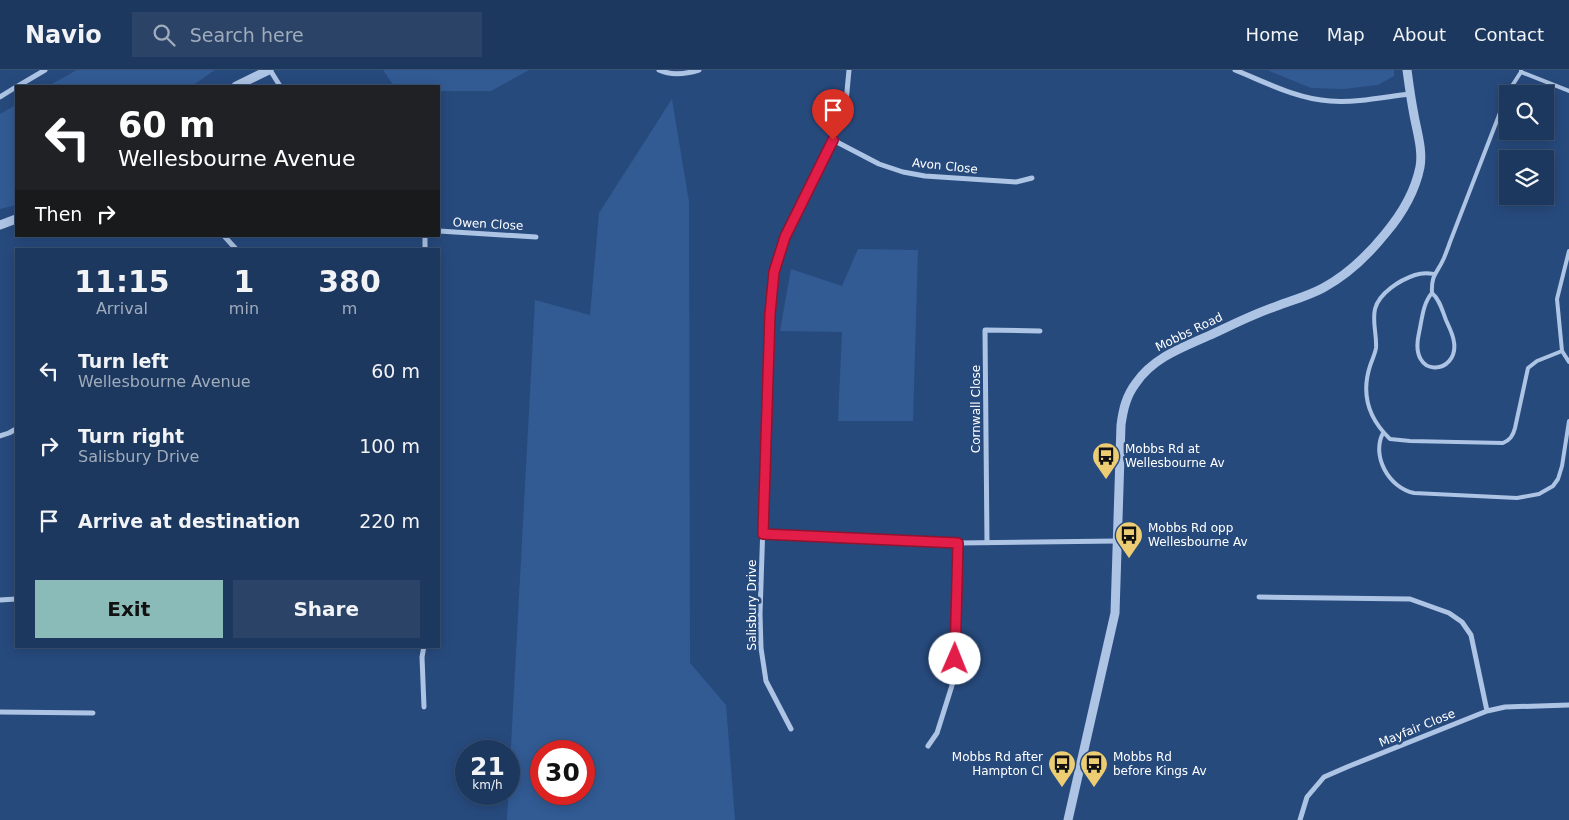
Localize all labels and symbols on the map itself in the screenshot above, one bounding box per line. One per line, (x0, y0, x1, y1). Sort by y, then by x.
pin (812, 89, 854, 140)
street label: Avon Close (911, 156, 979, 176)
street label: Owen Close (452, 215, 524, 233)
street label: Mobbs Road (1153, 310, 1225, 354)
street label: Cornwall Close (969, 365, 983, 453)
bus stop icon: Mobbs Rd at Wellesbourne Av (1091, 441, 1121, 480)
place label: Mobbs Rd at Wellesbourne Av (1125, 442, 1225, 470)
bus stop icon: Mobbs Rd opp Wellesbourne Av (1114, 520, 1144, 559)
place label: Mobbs Rd opp Wellesbourne Av (1148, 521, 1248, 549)
street label: Salisbury Drive (745, 560, 759, 650)
position arrow (928, 632, 980, 684)
street label: Mayfair Close (1377, 706, 1457, 750)
speed limit sign: 30 (530, 740, 595, 805)
bus stop icon: Mobbs Rd after Hampton Cl (1047, 749, 1077, 788)
bus stop icon: Mobbs Rd before Kings Av (1079, 749, 1109, 788)
place label: Mobbs Rd after Hampton Cl (952, 750, 1043, 778)
place label: Mobbs Rd before Kings Av (1113, 750, 1207, 778)

